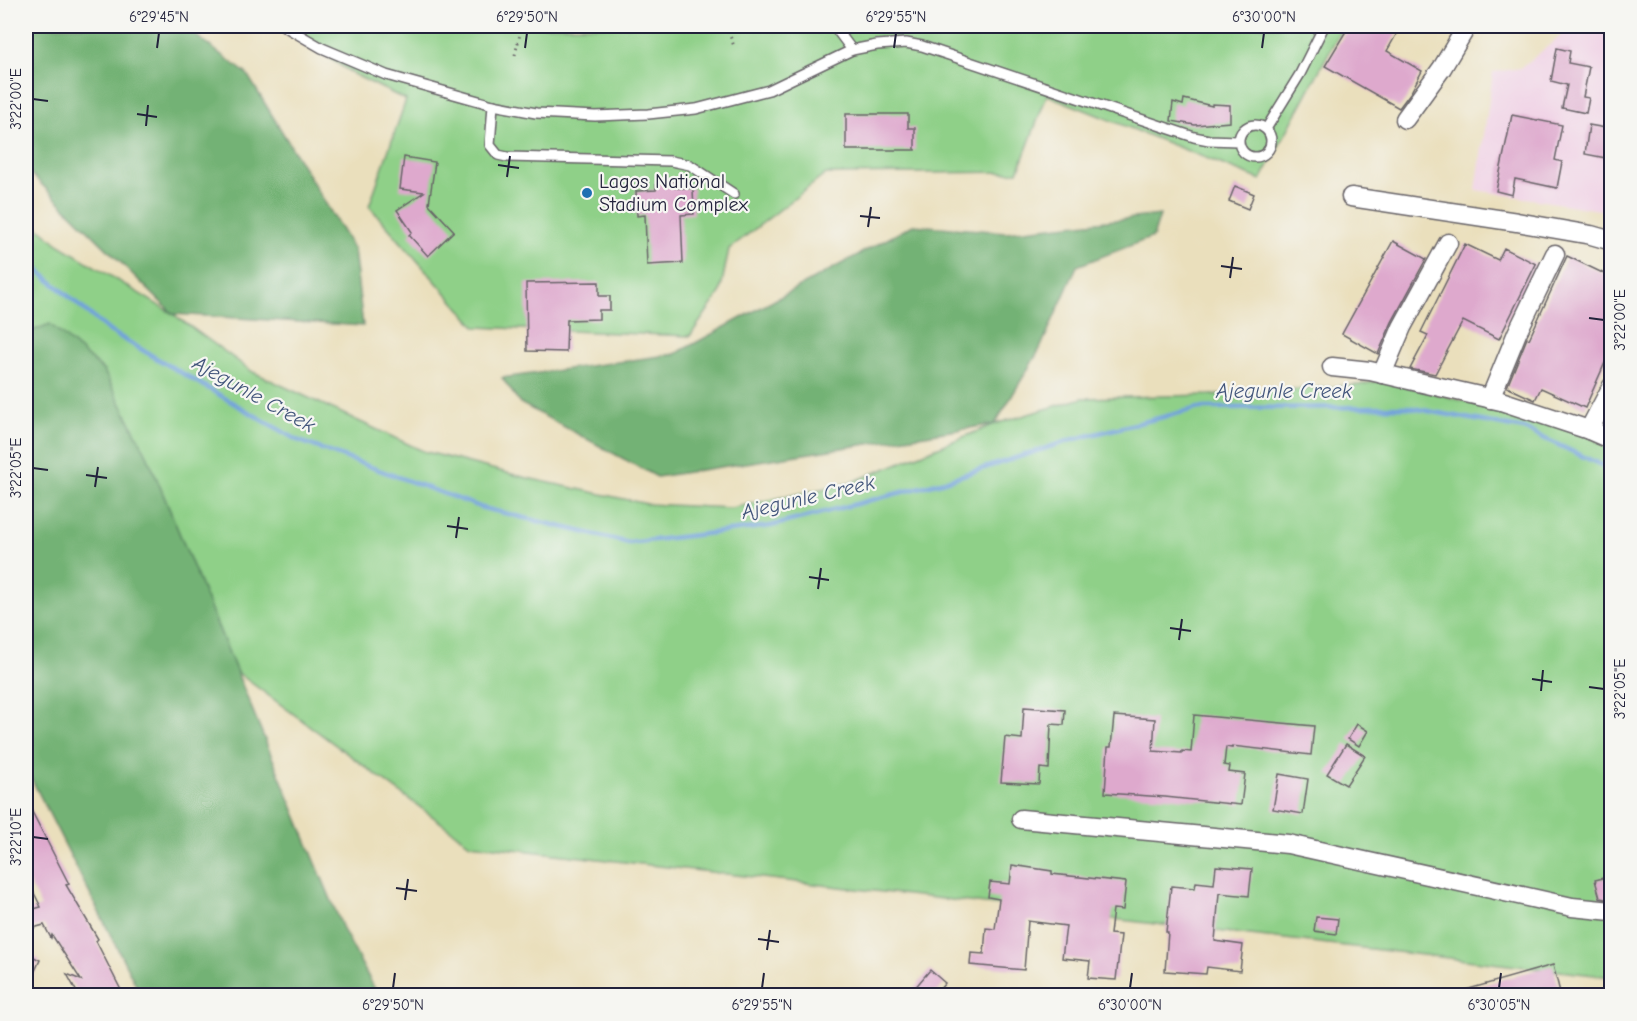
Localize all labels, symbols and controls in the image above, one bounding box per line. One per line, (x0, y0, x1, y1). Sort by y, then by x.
text: 6°29'45"N (129, 8, 189, 26)
text: 6°29'50"N (496, 8, 558, 26)
text: 6°29'55"N (866, 8, 926, 26)
text: 6°30'00"N (1232, 8, 1296, 26)
text: 3°22'00"E (7, 68, 25, 130)
place label: Lagos National Stadium Complex (599, 170, 748, 216)
marker: Lagos National Stadium Complex (580, 186, 594, 200)
text: 3°22'00"E (1611, 289, 1629, 351)
water label: Ajegunle Creek (188, 350, 320, 438)
water label: Ajegunle Creek (1215, 379, 1353, 403)
text: 3°22'05"E (7, 438, 25, 498)
water label: Ajegunle Creek (738, 470, 878, 524)
text: 3°22'05"E (1611, 659, 1629, 719)
text: 3°22'10"E (7, 808, 25, 866)
text: 6°29'50"N (362, 996, 424, 1014)
text: 6°29'55"N (732, 996, 792, 1014)
text: 6°30'00"N (1098, 996, 1162, 1014)
text: 6°30'05"N (1468, 996, 1530, 1014)

